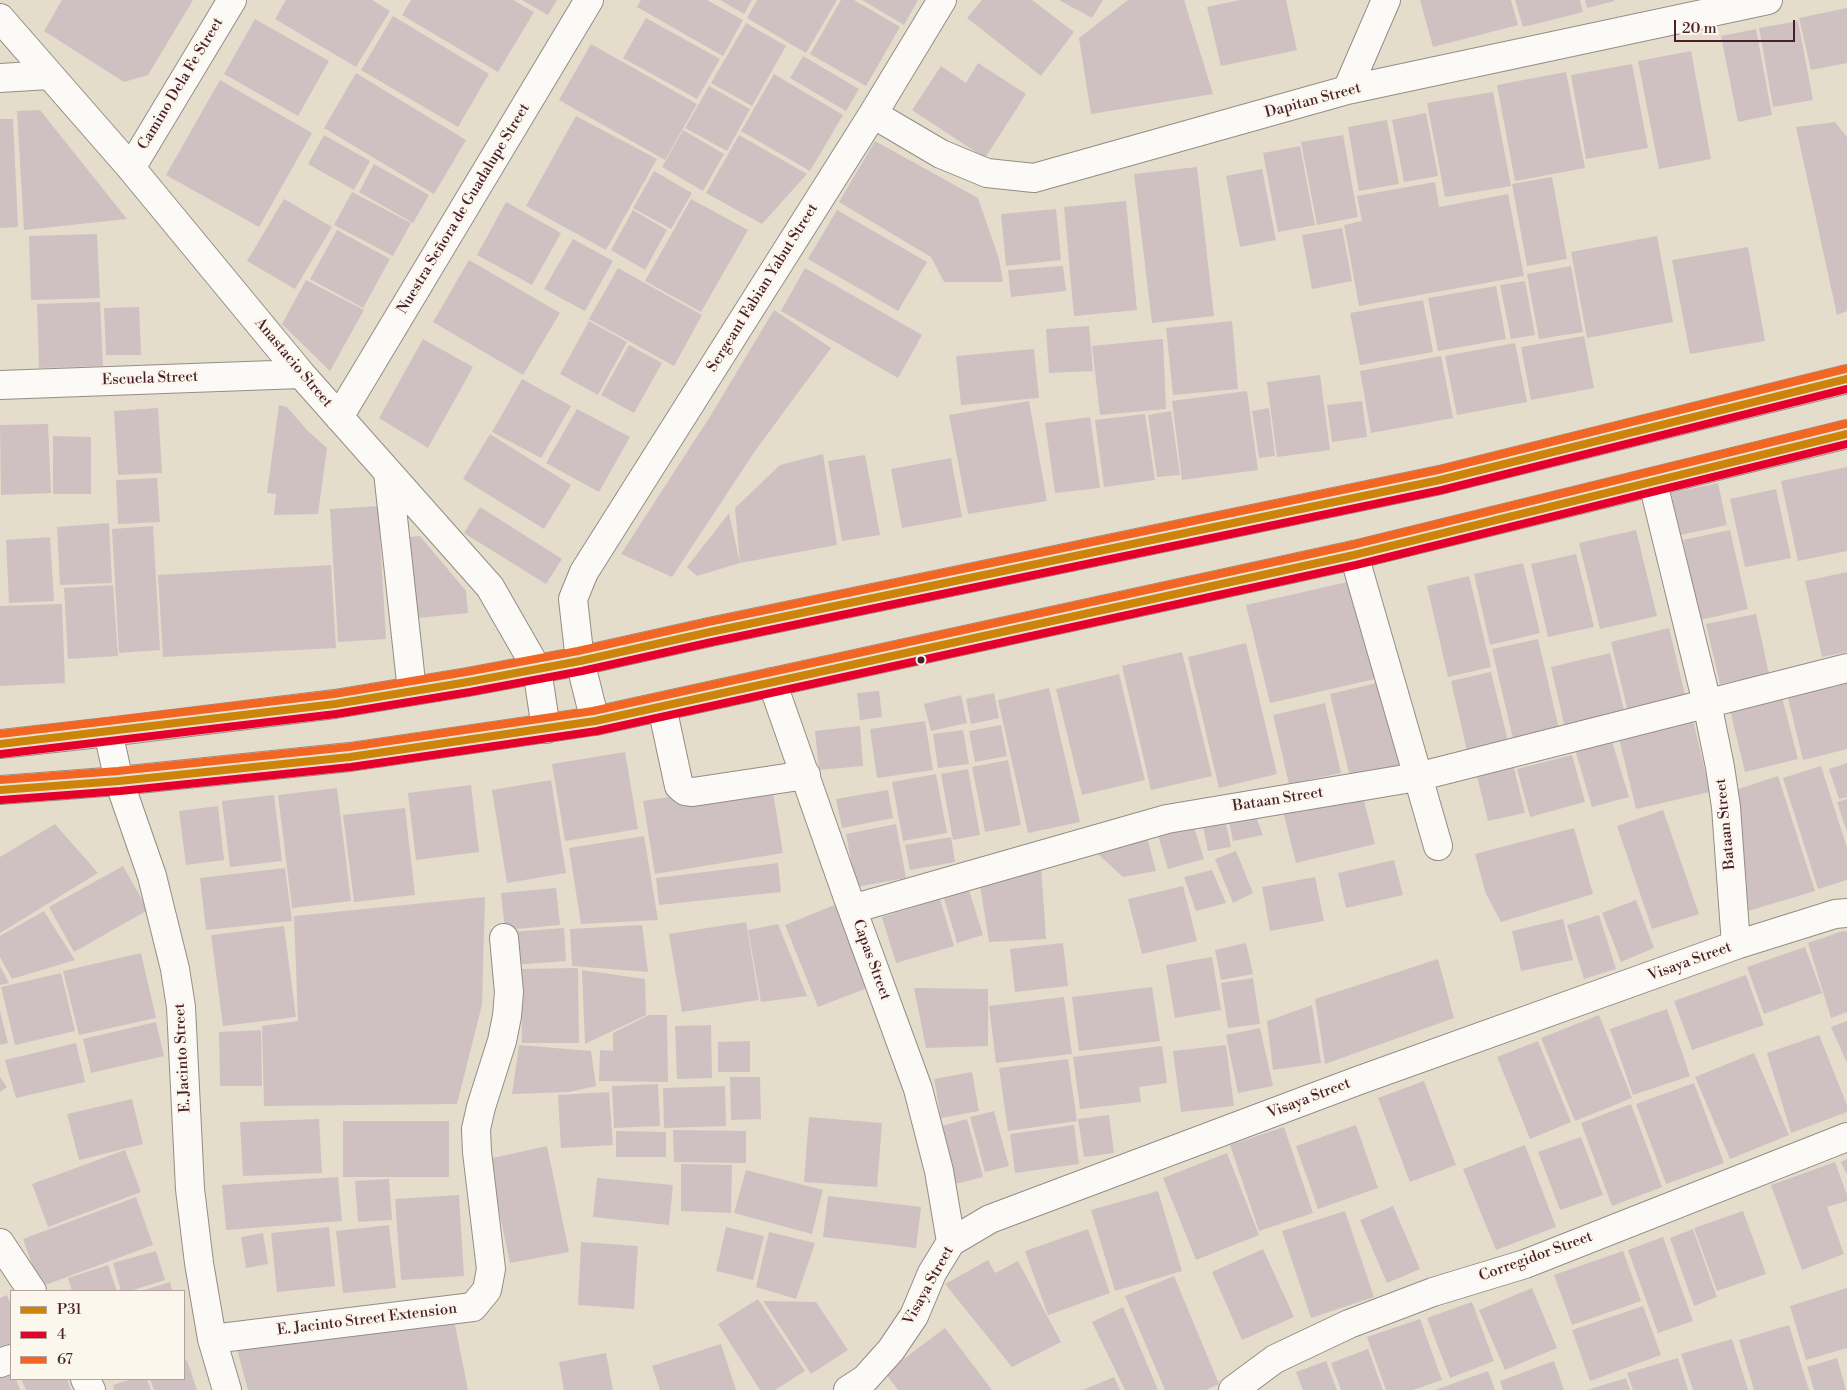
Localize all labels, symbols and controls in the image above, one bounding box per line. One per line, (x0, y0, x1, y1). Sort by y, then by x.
scale bar (1677, 10, 1798, 42)
street label: Camino Dela Fe Street (134, 15, 228, 153)
text: 20 m (1682, 19, 1717, 38)
street label: Dapitan Street (1263, 80, 1363, 122)
street label: Nuestra Señora de Guadalupe Street (394, 100, 534, 318)
street label: Sergeant Fabian Yabut Street (704, 200, 822, 376)
street label: Anastacio Street (250, 315, 336, 411)
street label: Escuela Street (101, 368, 199, 390)
unlabelled marker (916, 655, 926, 665)
street label: Bataan Street (1712, 777, 1740, 871)
street label: Bataan Street (1231, 784, 1325, 816)
street label: Capas Street (848, 917, 894, 1003)
street label: Visaya Street (1646, 939, 1734, 985)
street label: E. Jacinto Street (171, 1003, 195, 1113)
street label: Visaya Street (1265, 1075, 1353, 1123)
street label: Corregidor Street (1477, 1228, 1595, 1286)
street label: Visaya Street (900, 1243, 958, 1329)
legend (10, 1290, 185, 1380)
text: P31 (57, 1300, 82, 1319)
street label: E. Jacinto Street Extension (276, 1300, 458, 1340)
text: 4 (57, 1325, 66, 1344)
text: 67 (57, 1350, 73, 1369)

